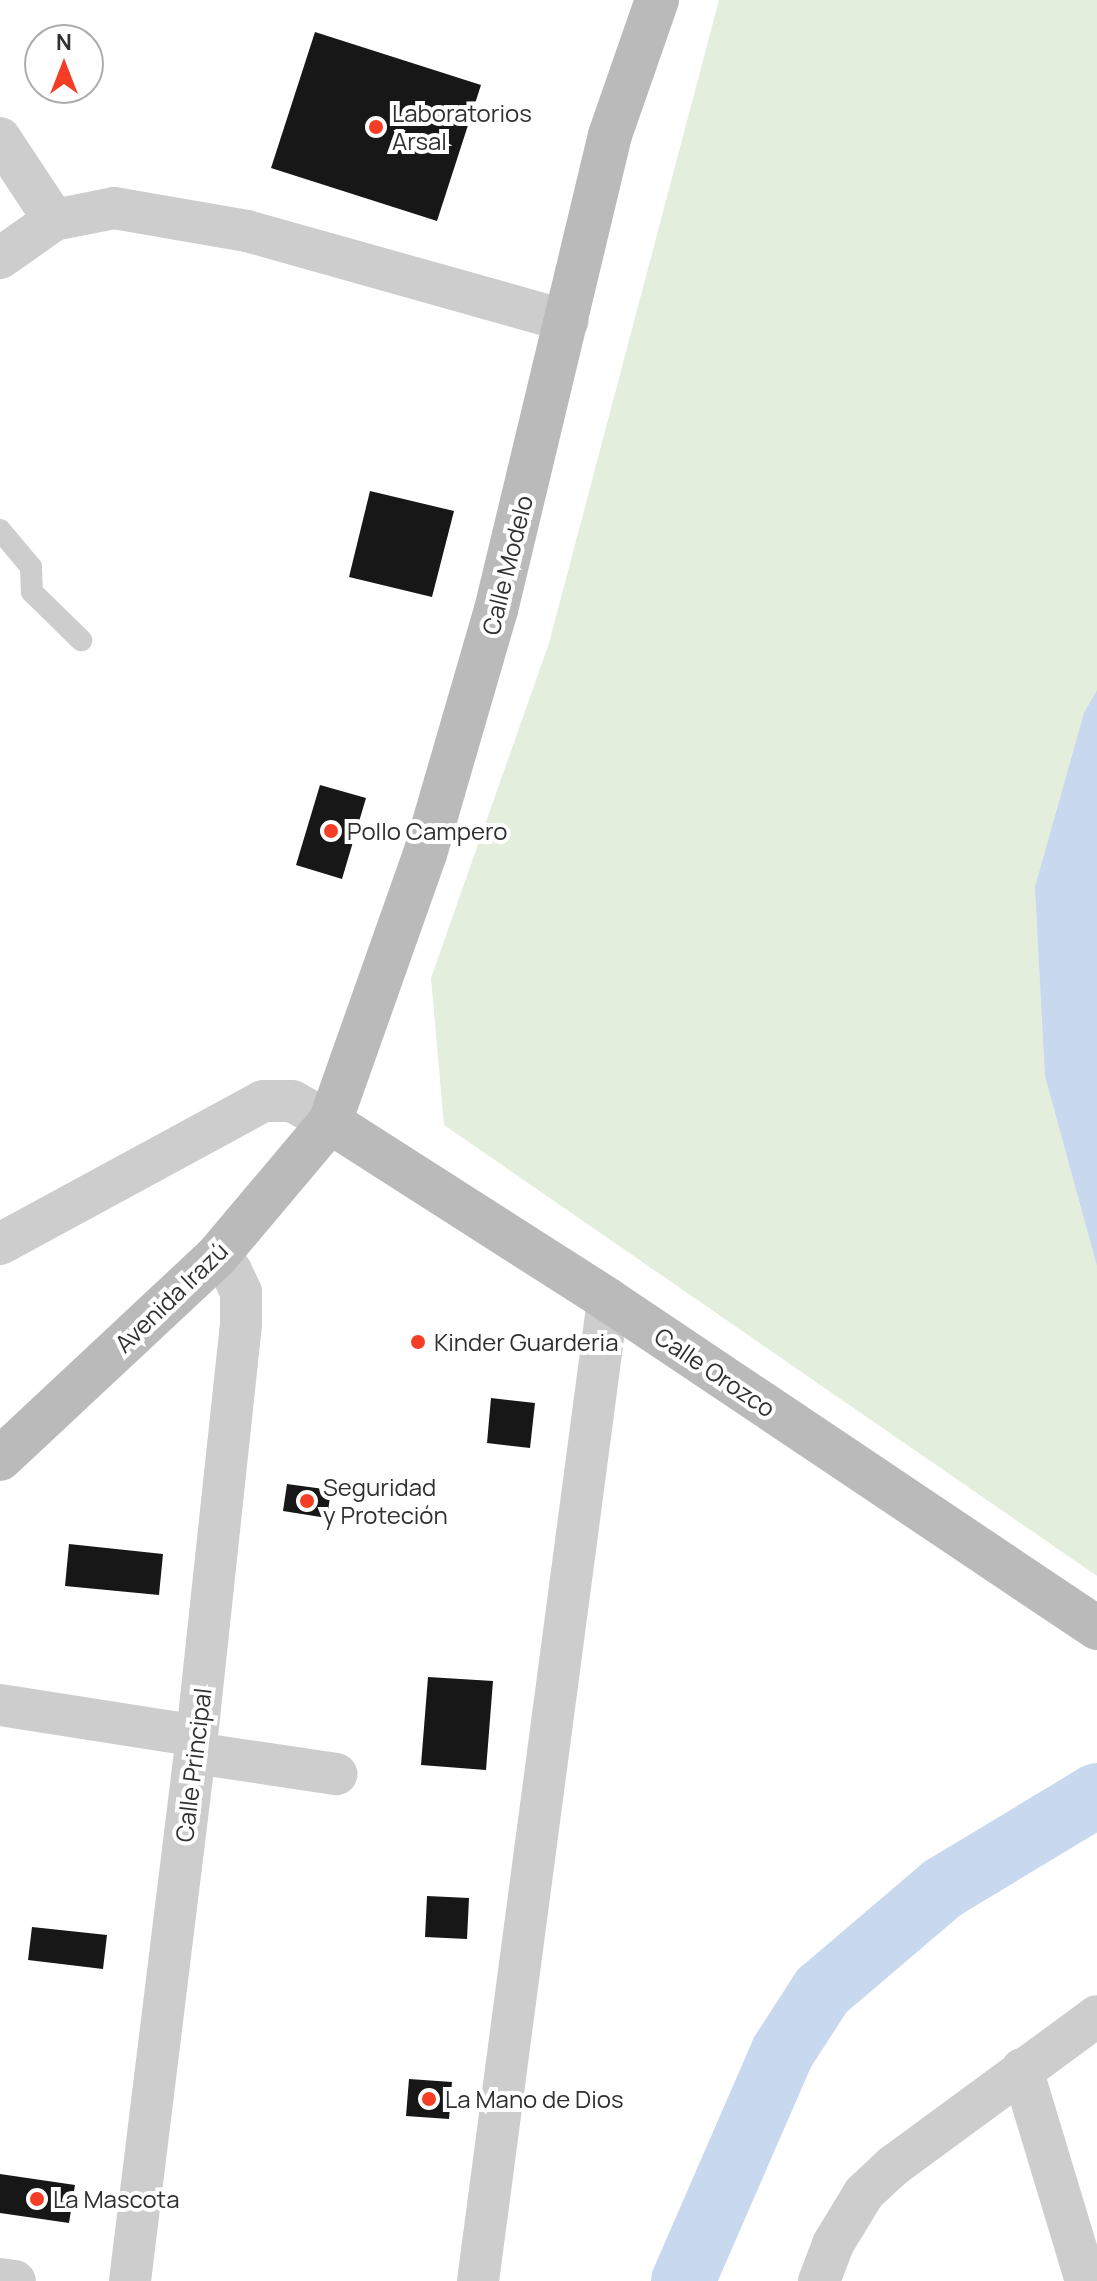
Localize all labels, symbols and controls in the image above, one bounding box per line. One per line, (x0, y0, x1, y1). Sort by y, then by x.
north arrow (24, 24, 104, 104)
text: N (56, 27, 72, 57)
place label: Laboratorios Arsal (392, 99, 532, 155)
marker: Laboratorios Arsal (367, 118, 385, 136)
street label: Calle Modelo (476, 492, 538, 638)
place label: Pollo Campero (347, 817, 508, 845)
marker: Pollo Campero (322, 822, 340, 840)
street label: Avenida Irazú (109, 1236, 233, 1358)
street label: Calle Orozco (649, 1321, 781, 1423)
place label: Kinder Guarderia (434, 1328, 618, 1356)
marker: Kinder Guarderia (409, 1333, 427, 1351)
place label: Seguridad y Proteción (323, 1473, 448, 1529)
marker: Seguridad y Proteción (298, 1492, 316, 1510)
street label: Calle Principal (169, 1686, 217, 1844)
place label: La Mano de Dios (445, 2085, 624, 2113)
marker: La Mano de Dios (420, 2090, 438, 2108)
place label: La Mascota (53, 2185, 180, 2213)
marker: La Mascota (28, 2190, 46, 2208)

